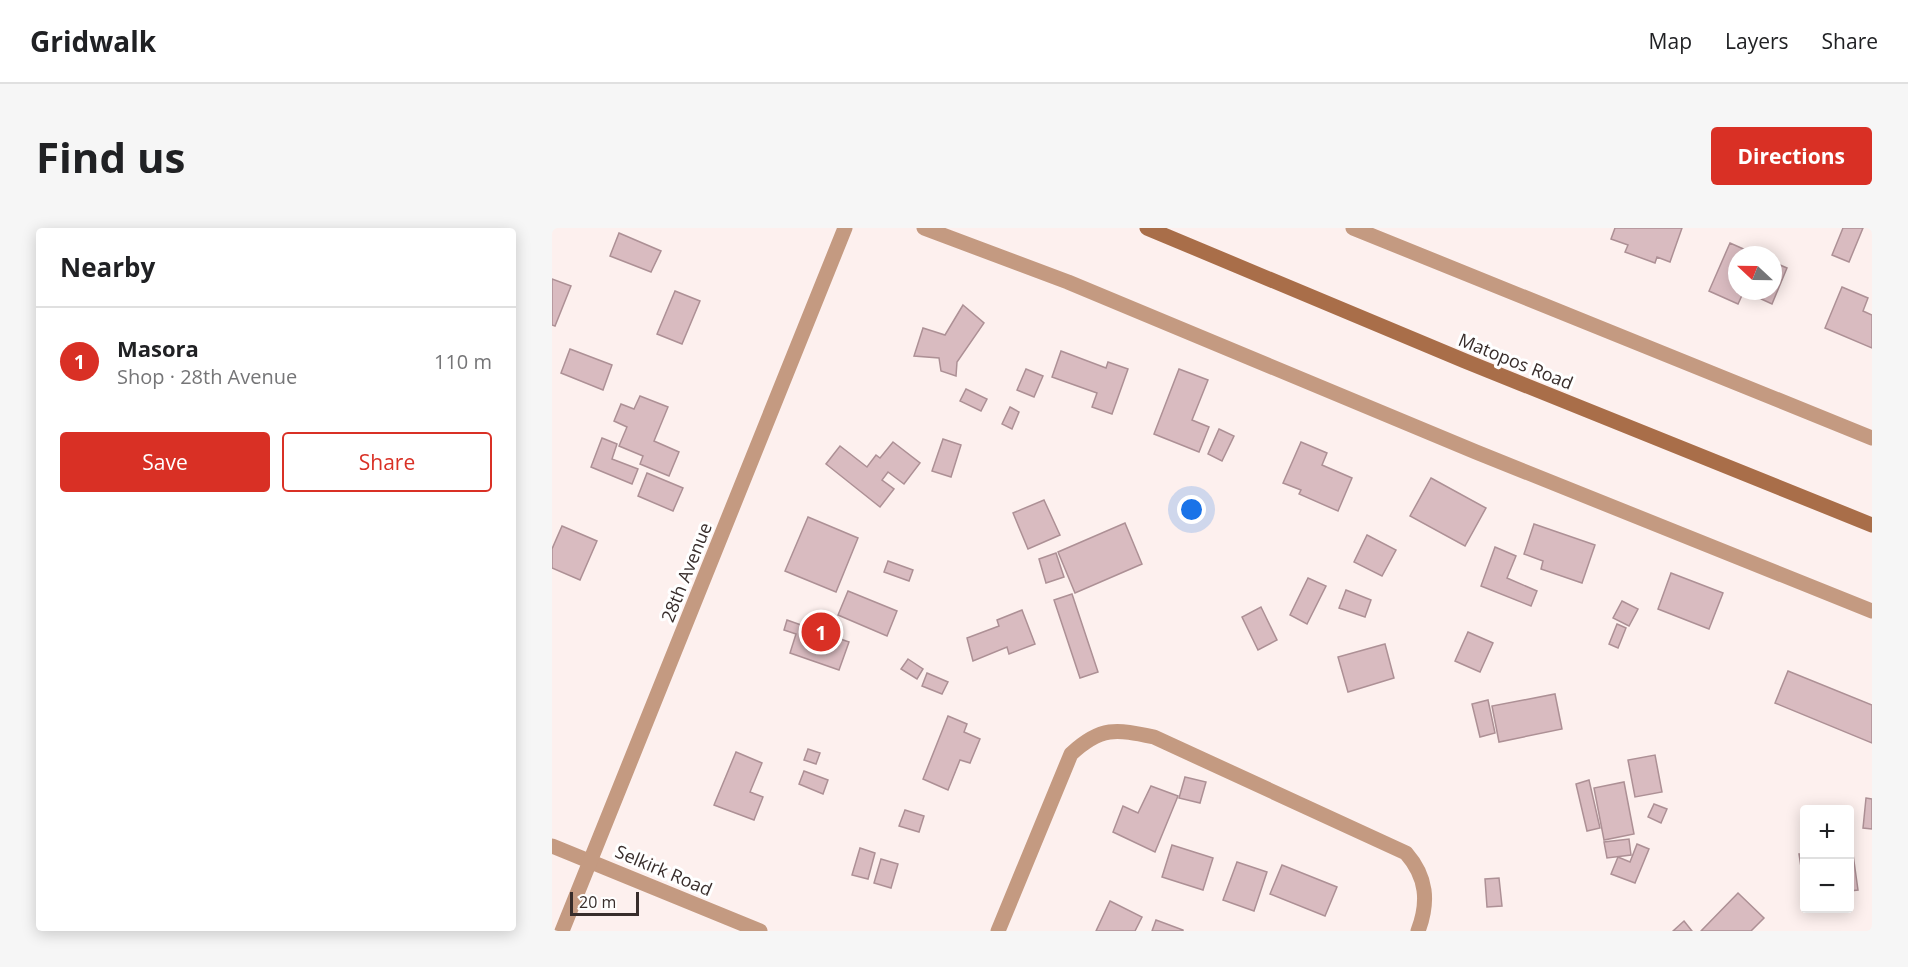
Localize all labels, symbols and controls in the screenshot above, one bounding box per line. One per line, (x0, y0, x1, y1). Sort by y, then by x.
text: Gridwalk (30, 22, 156, 60)
text: Map (1649, 27, 1692, 55)
text: Layers (1725, 27, 1789, 55)
text: Share (1822, 27, 1878, 55)
button: Directions (1711, 127, 1872, 185)
text: Find us (36, 128, 185, 185)
north arrow (1728, 246, 1782, 300)
text: Nearby (60, 249, 155, 285)
street label: Matopos Road (1455, 327, 1577, 395)
text: Masora (117, 333, 199, 363)
text: 1 (74, 348, 85, 375)
text: 110 m (434, 348, 492, 375)
text: Shop · 28th Avenue (117, 363, 297, 390)
button: Save (60, 432, 270, 492)
button: Share (282, 432, 492, 492)
your location (1177, 495, 1206, 524)
street label: 28th Avenue (655, 519, 717, 625)
pin: 1 (802, 610, 840, 654)
map controls (1800, 805, 1854, 913)
button: + (1800, 805, 1854, 859)
street label: Selkirk Road (612, 839, 716, 901)
button: − (1800, 859, 1854, 913)
scale bar (570, 889, 639, 916)
text: 20 m (579, 891, 616, 913)

